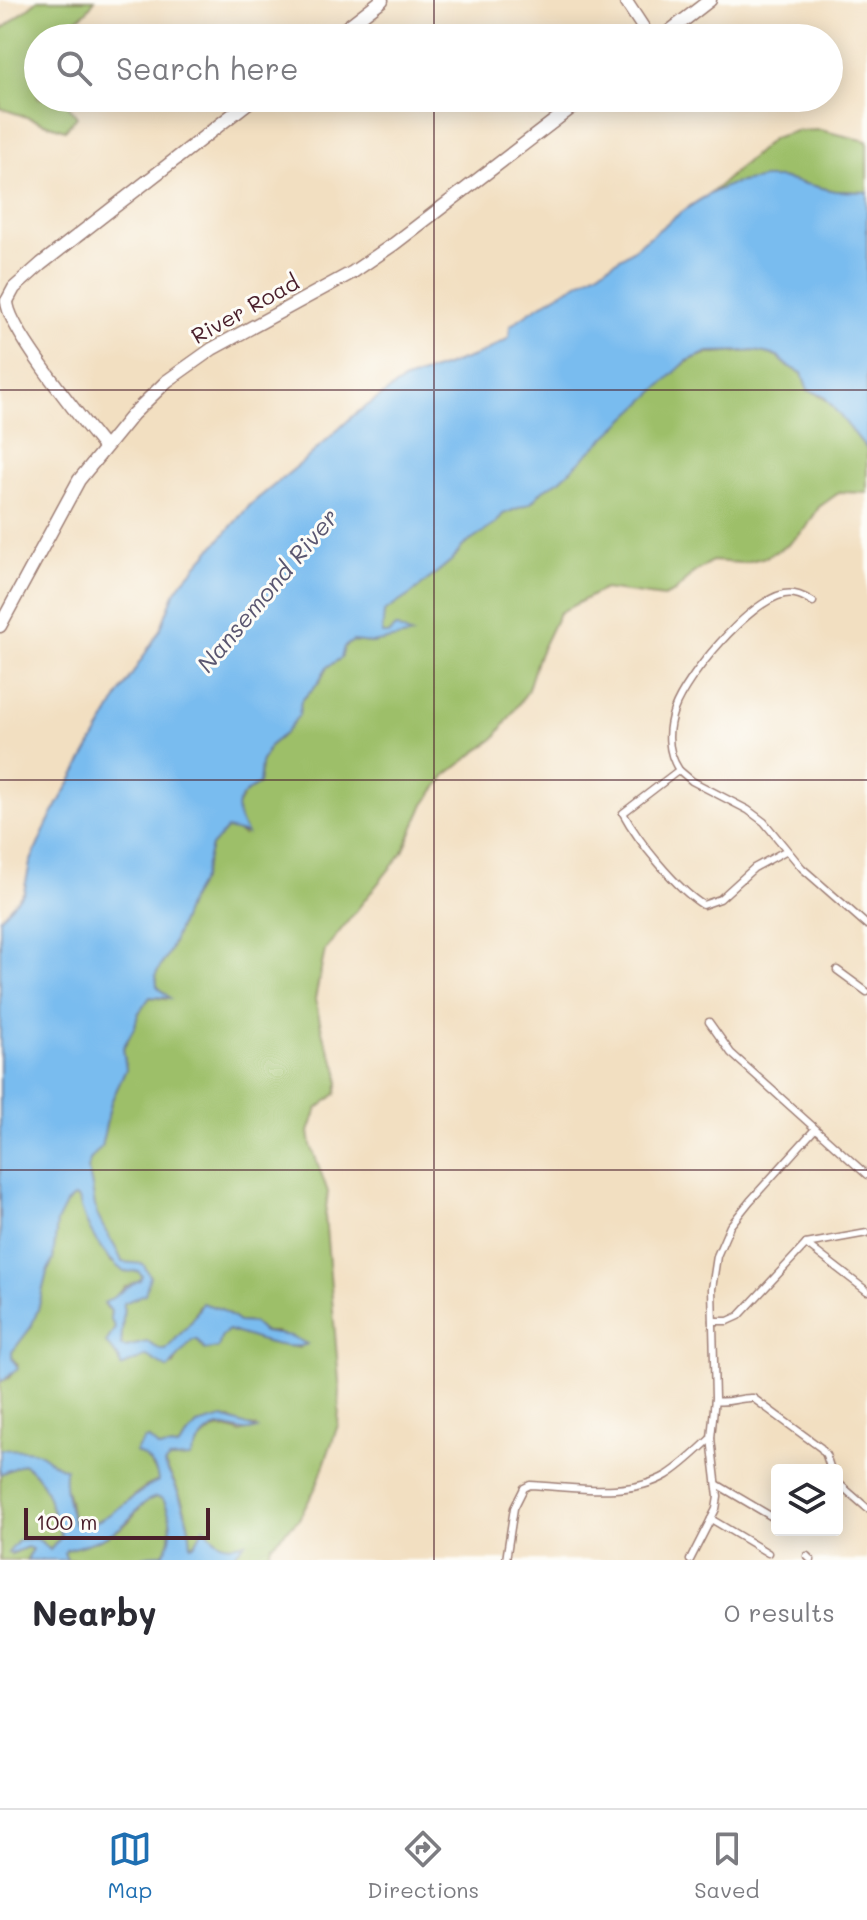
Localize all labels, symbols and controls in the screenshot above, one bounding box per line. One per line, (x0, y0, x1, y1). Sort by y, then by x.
search box (24, 24, 843, 112)
icon: search (52, 46, 96, 90)
text: Search here (116, 48, 299, 88)
street label: River Road (186, 267, 304, 350)
water label: Nansemond River (189, 502, 344, 678)
map controls (771, 1464, 843, 1536)
button: layers (771, 1464, 843, 1536)
scale bar (24, 1504, 210, 1540)
text: 100 m (36, 1507, 98, 1536)
text: Nearby (32, 1590, 157, 1635)
text: 0 results (724, 1595, 835, 1629)
tab: Map (108, 1827, 152, 1904)
tab: Directions (367, 1827, 479, 1904)
tab: Saved (694, 1827, 759, 1904)

